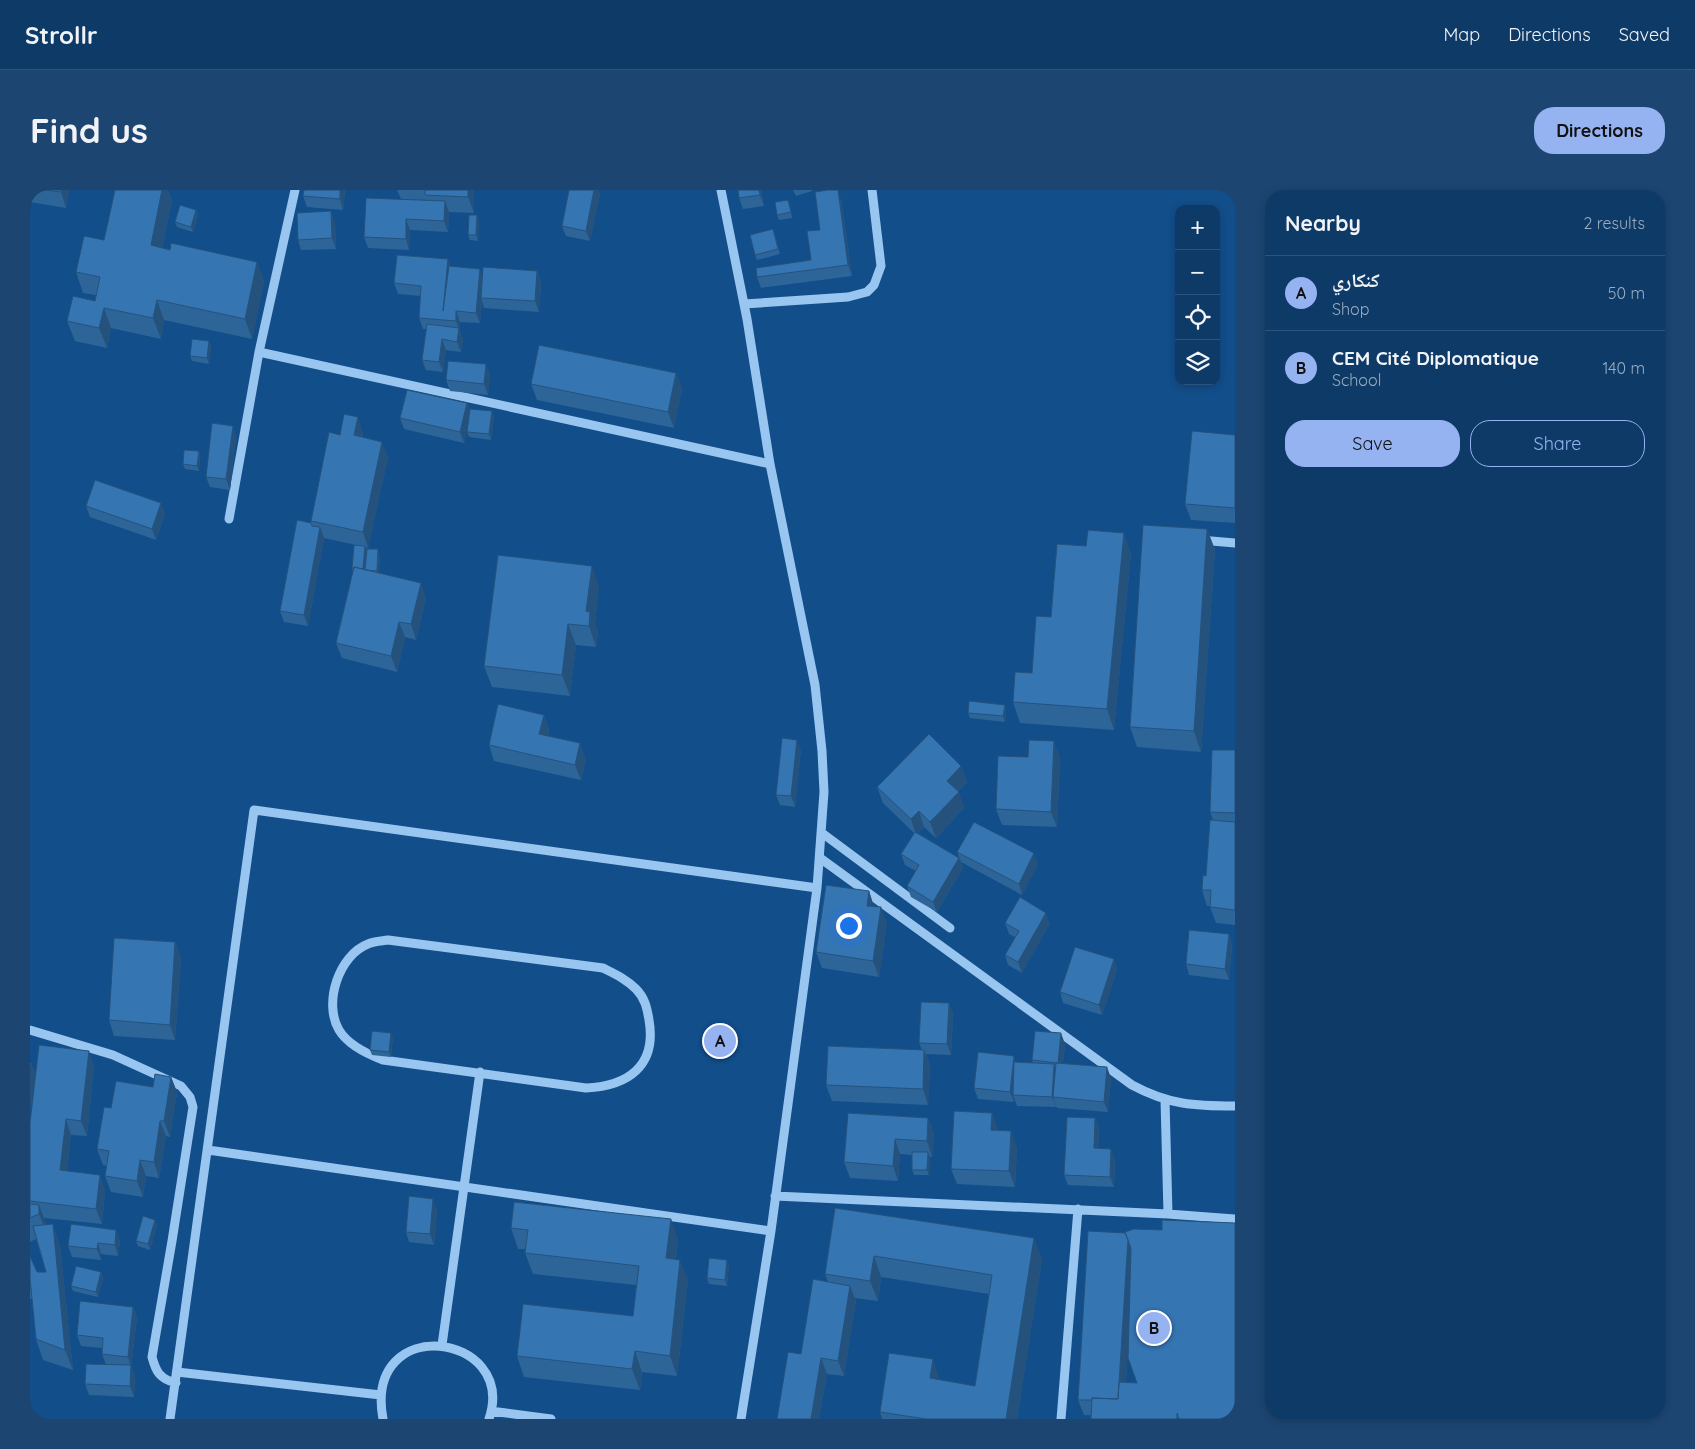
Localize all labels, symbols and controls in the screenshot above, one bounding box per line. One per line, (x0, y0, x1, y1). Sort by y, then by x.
text: Strollr (25, 20, 97, 50)
text: Map (1443, 23, 1480, 46)
text: Directions (1508, 23, 1591, 46)
text: Saved (1619, 23, 1670, 46)
button: Directions (1534, 107, 1665, 154)
text: Find us (30, 108, 148, 152)
map controls (1175, 205, 1220, 385)
button: + (1175, 205, 1220, 250)
text: Nearby (1285, 210, 1361, 236)
text: 2 results (1583, 213, 1645, 233)
button: − (1175, 250, 1220, 295)
text: كنكاري (1332, 268, 1380, 292)
text: A (1296, 283, 1306, 303)
text: 50 m (1608, 283, 1645, 303)
button: locate (1175, 295, 1220, 340)
text: Shop (1332, 299, 1369, 319)
button: layers (1175, 340, 1220, 385)
text: CEM Cité Diplomatique (1332, 346, 1539, 370)
text: B (1296, 358, 1306, 378)
text: 140 m (1602, 358, 1645, 378)
text: School (1332, 370, 1381, 390)
button: Save (1285, 420, 1460, 467)
button: Share (1470, 420, 1645, 467)
your location (836, 913, 862, 939)
pin: A (704, 1022, 736, 1060)
pin: B (1138, 1309, 1170, 1347)

